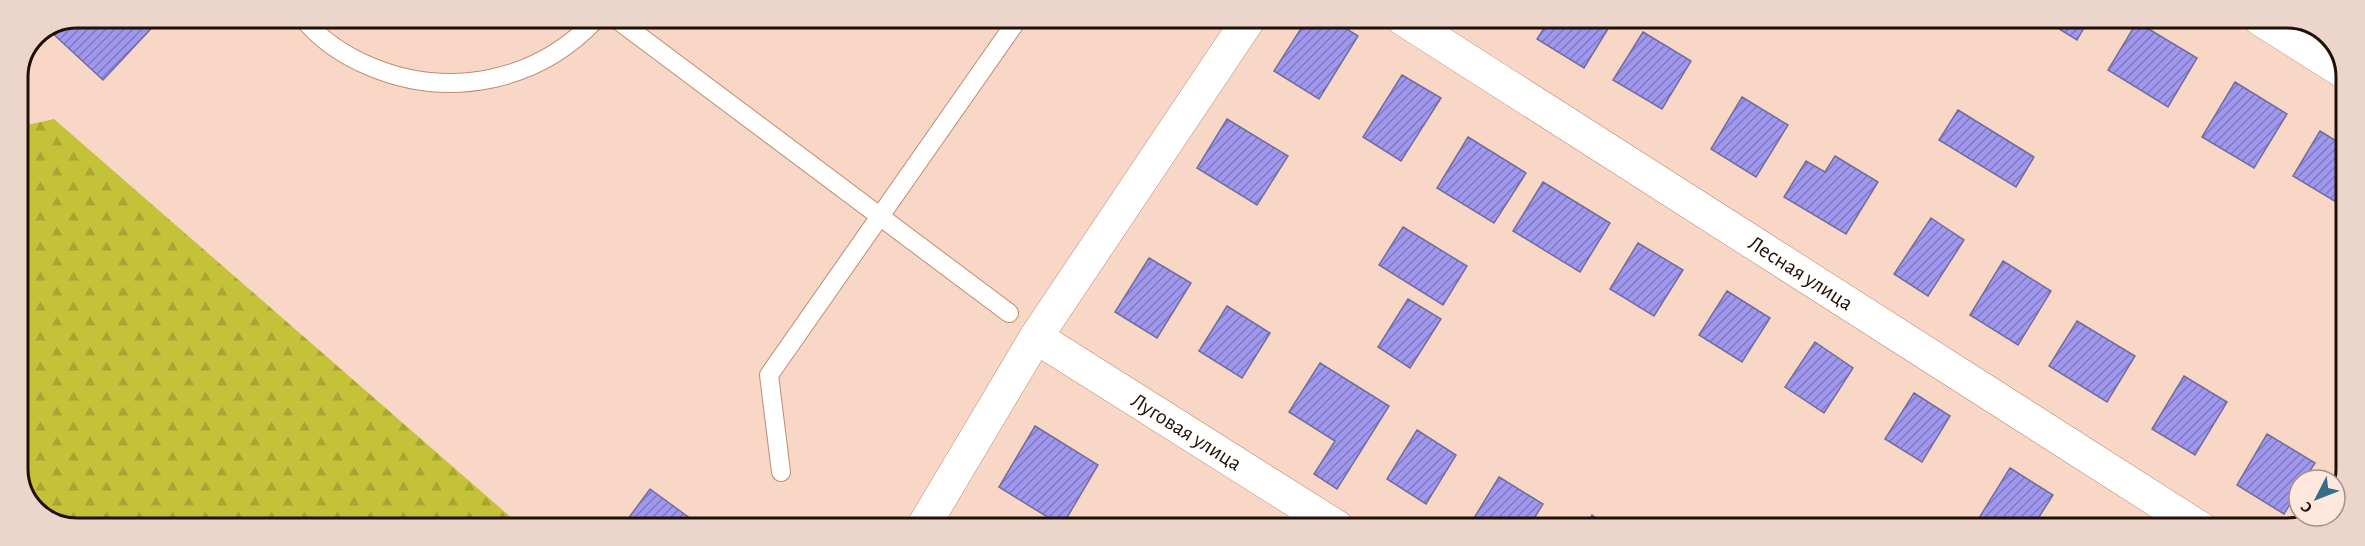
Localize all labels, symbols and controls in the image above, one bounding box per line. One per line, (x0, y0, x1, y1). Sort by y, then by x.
street label: Лесная улица (1745, 232, 1857, 314)
street label: Луговая улица (1127, 389, 1246, 475)
north arrow (2287, 468, 2347, 528)
text: С (2298, 499, 2316, 516)

